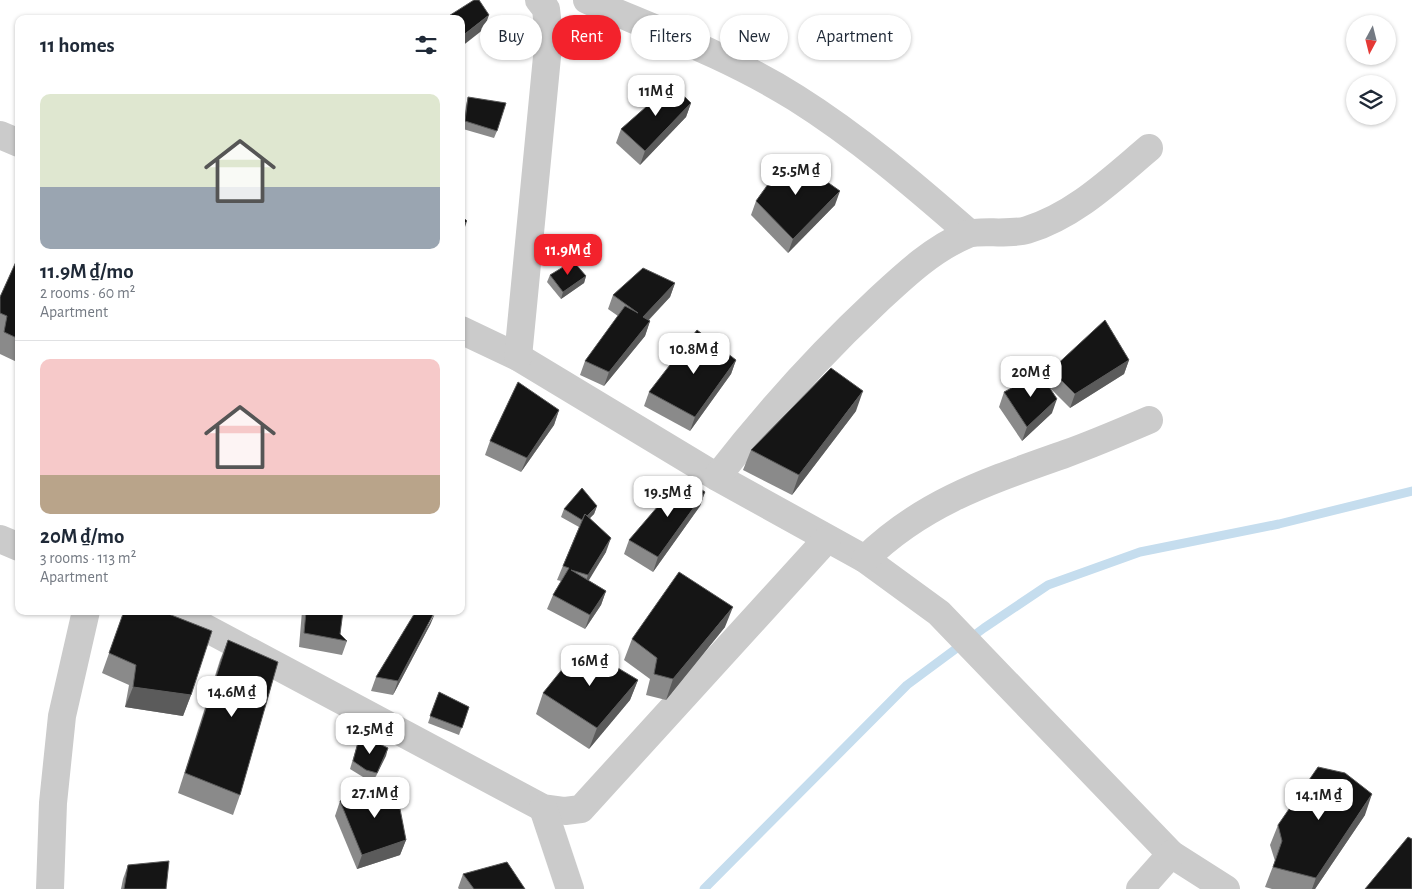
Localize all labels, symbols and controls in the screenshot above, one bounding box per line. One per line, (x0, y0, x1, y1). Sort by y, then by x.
chip: Buy (480, 15, 542, 60)
chip: Rent (552, 15, 621, 60)
chip: Filters (631, 15, 710, 60)
chip: New (720, 15, 788, 60)
chip: Apartment (798, 15, 911, 60)
north arrow (1346, 15, 1396, 65)
map controls (1346, 15, 1396, 125)
icon: filters (412, 31, 440, 59)
text: 11 homes (40, 35, 115, 56)
pin: 11M ₫ (621, 74, 691, 117)
button: layers (1346, 75, 1396, 125)
text: 11M ₫ (639, 83, 673, 99)
icon: home (195, 126, 285, 216)
pin: 25.5M ₫ (750, 154, 842, 196)
text: 25.5M ₫ (772, 162, 820, 178)
pin: 11.9M ₫ (522, 234, 614, 276)
text: 11.9M ₫ (545, 242, 591, 258)
text: 11.9M ₫/mo (40, 261, 134, 282)
text: 2 rooms · 60 m² (40, 285, 135, 301)
text: Apartment (40, 304, 108, 320)
pin: 10.8M ₫ (648, 332, 740, 375)
text: 10.8M ₫ (670, 341, 718, 357)
pin: 20M ₫ (996, 356, 1066, 398)
text: 20M ₫ (1012, 364, 1050, 380)
icon: home (195, 392, 285, 482)
pin: 19.5M ₫ (622, 476, 714, 518)
text: 19.5M ₫ (644, 484, 692, 500)
text: 20M ₫/mo (40, 526, 124, 547)
text: 3 rooms · 113 m² (40, 550, 136, 566)
text: Apartment (40, 569, 108, 585)
pin: 16M ₫ (555, 644, 625, 687)
text: 16M ₫ (572, 653, 608, 669)
pin: 14.6M ₫ (186, 676, 278, 718)
text: 14.6M ₫ (208, 684, 256, 700)
pin: 12.5M ₫ (324, 712, 416, 755)
text: 12.5M ₫ (347, 721, 393, 737)
pin: 27.1M ₫ (329, 776, 421, 819)
pin: 14.1M ₫ (1273, 778, 1365, 821)
text: 27.1M ₫ (352, 785, 398, 801)
text: 14.1M ₫ (1296, 787, 1342, 803)

